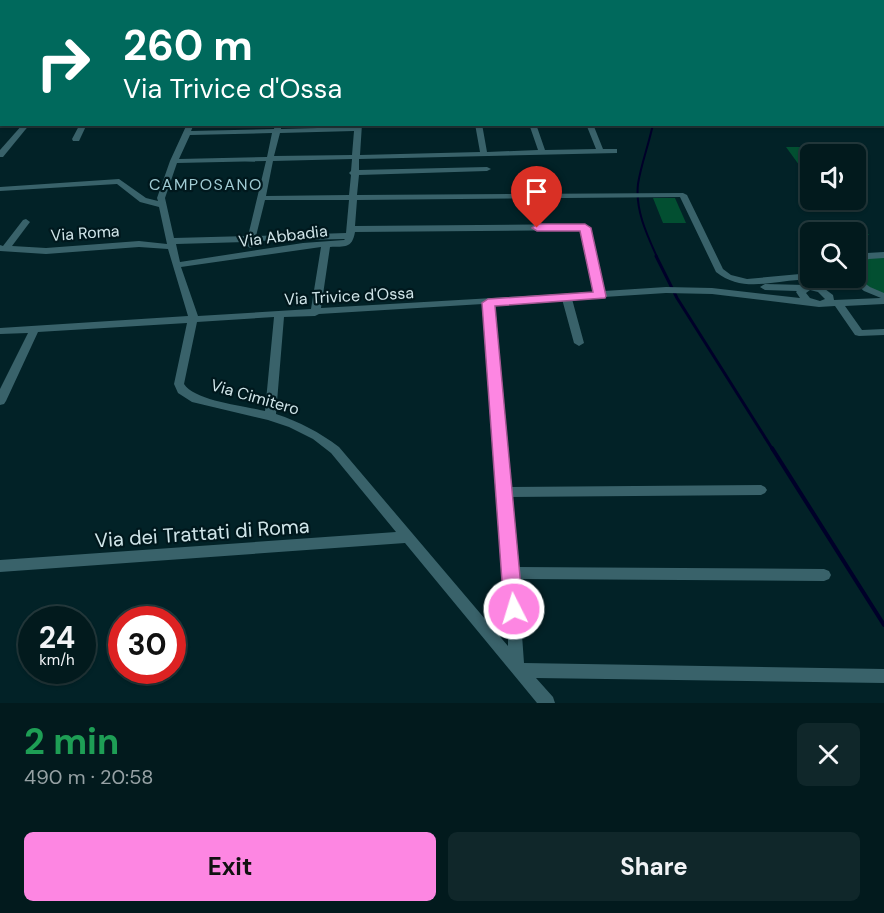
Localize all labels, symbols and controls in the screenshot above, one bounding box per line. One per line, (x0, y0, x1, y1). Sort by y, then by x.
text: 260 m (123, 18, 253, 73)
icon: right (24, 24, 102, 102)
text: Via Trivice d'Ossa (123, 71, 342, 106)
map controls (800, 144, 866, 288)
button: sound (800, 144, 866, 210)
pin (511, 166, 562, 228)
district label: CAMPOSANO (149, 174, 263, 195)
icon: arrive (520, 175, 553, 208)
street label: Via Roma (50, 220, 120, 246)
street label: Via Abbadia (237, 220, 329, 252)
button: search (800, 222, 866, 288)
street label: Via Trivice d'Ossa (284, 282, 414, 310)
street label: Via Cimitero (208, 374, 302, 420)
street label: Via dei Trattati di Roma (94, 513, 310, 553)
position arrow (482, 577, 546, 641)
speed limit sign: 30 (108, 606, 186, 684)
text: 24 (39, 618, 75, 657)
text: km/h (39, 650, 75, 670)
text: 2 min (24, 718, 119, 765)
button: close (797, 723, 860, 786)
text: 490 m · 20:58 (24, 764, 154, 790)
button: Exit (24, 832, 436, 901)
button: Share (448, 832, 860, 901)

